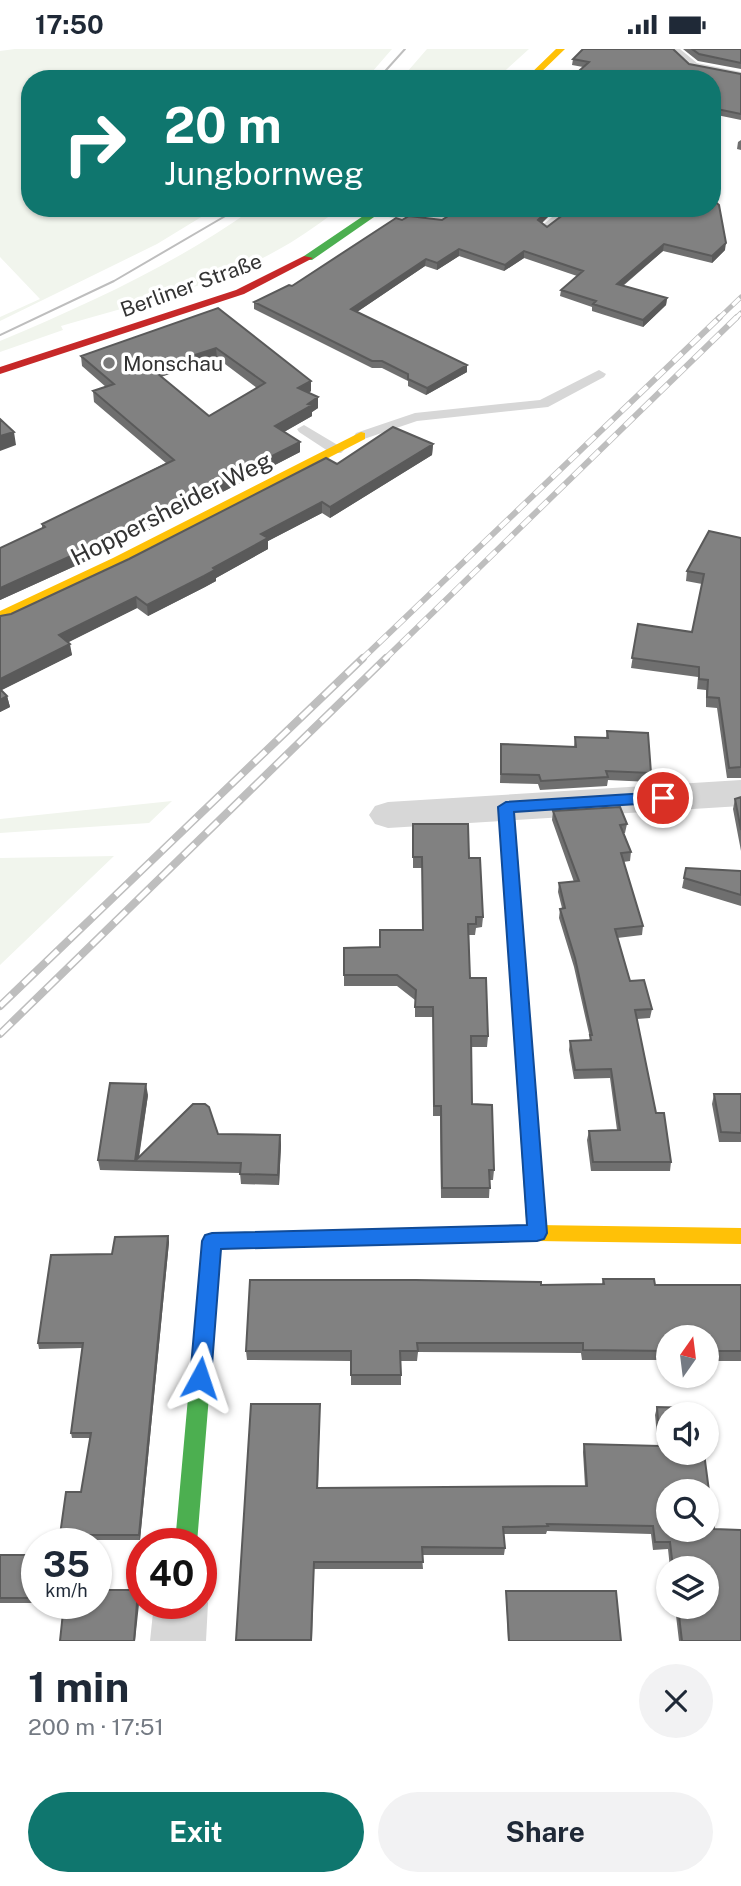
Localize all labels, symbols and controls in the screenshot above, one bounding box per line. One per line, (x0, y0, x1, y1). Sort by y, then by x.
text: 17:50 (35, 9, 104, 40)
text: 20 m (164, 96, 282, 154)
icon: right (49, 98, 140, 189)
text: Jungbornweg (164, 155, 364, 192)
street label: Berliner Straße (117, 248, 265, 322)
place label: Monschau (123, 351, 223, 376)
marker: Monschau (101, 355, 117, 371)
street label: Hoppersheider Weg (66, 445, 276, 571)
pin (633, 768, 693, 828)
icon: arrive (644, 779, 682, 817)
north arrow (656, 1325, 719, 1388)
map controls (656, 1325, 719, 1619)
position arrow (163, 1341, 237, 1415)
button: sound (656, 1402, 719, 1465)
button: search (656, 1479, 719, 1542)
speed limit sign: 40 (126, 1528, 217, 1619)
text: 35 (43, 1544, 90, 1585)
button: layers (656, 1556, 719, 1619)
text: km/h (45, 1580, 88, 1601)
text: 1 min (28, 1662, 129, 1711)
button: close (639, 1664, 713, 1738)
text: 200 m · 17:51 (28, 1713, 164, 1740)
button: Exit (28, 1792, 364, 1872)
button: Share (378, 1792, 713, 1872)

